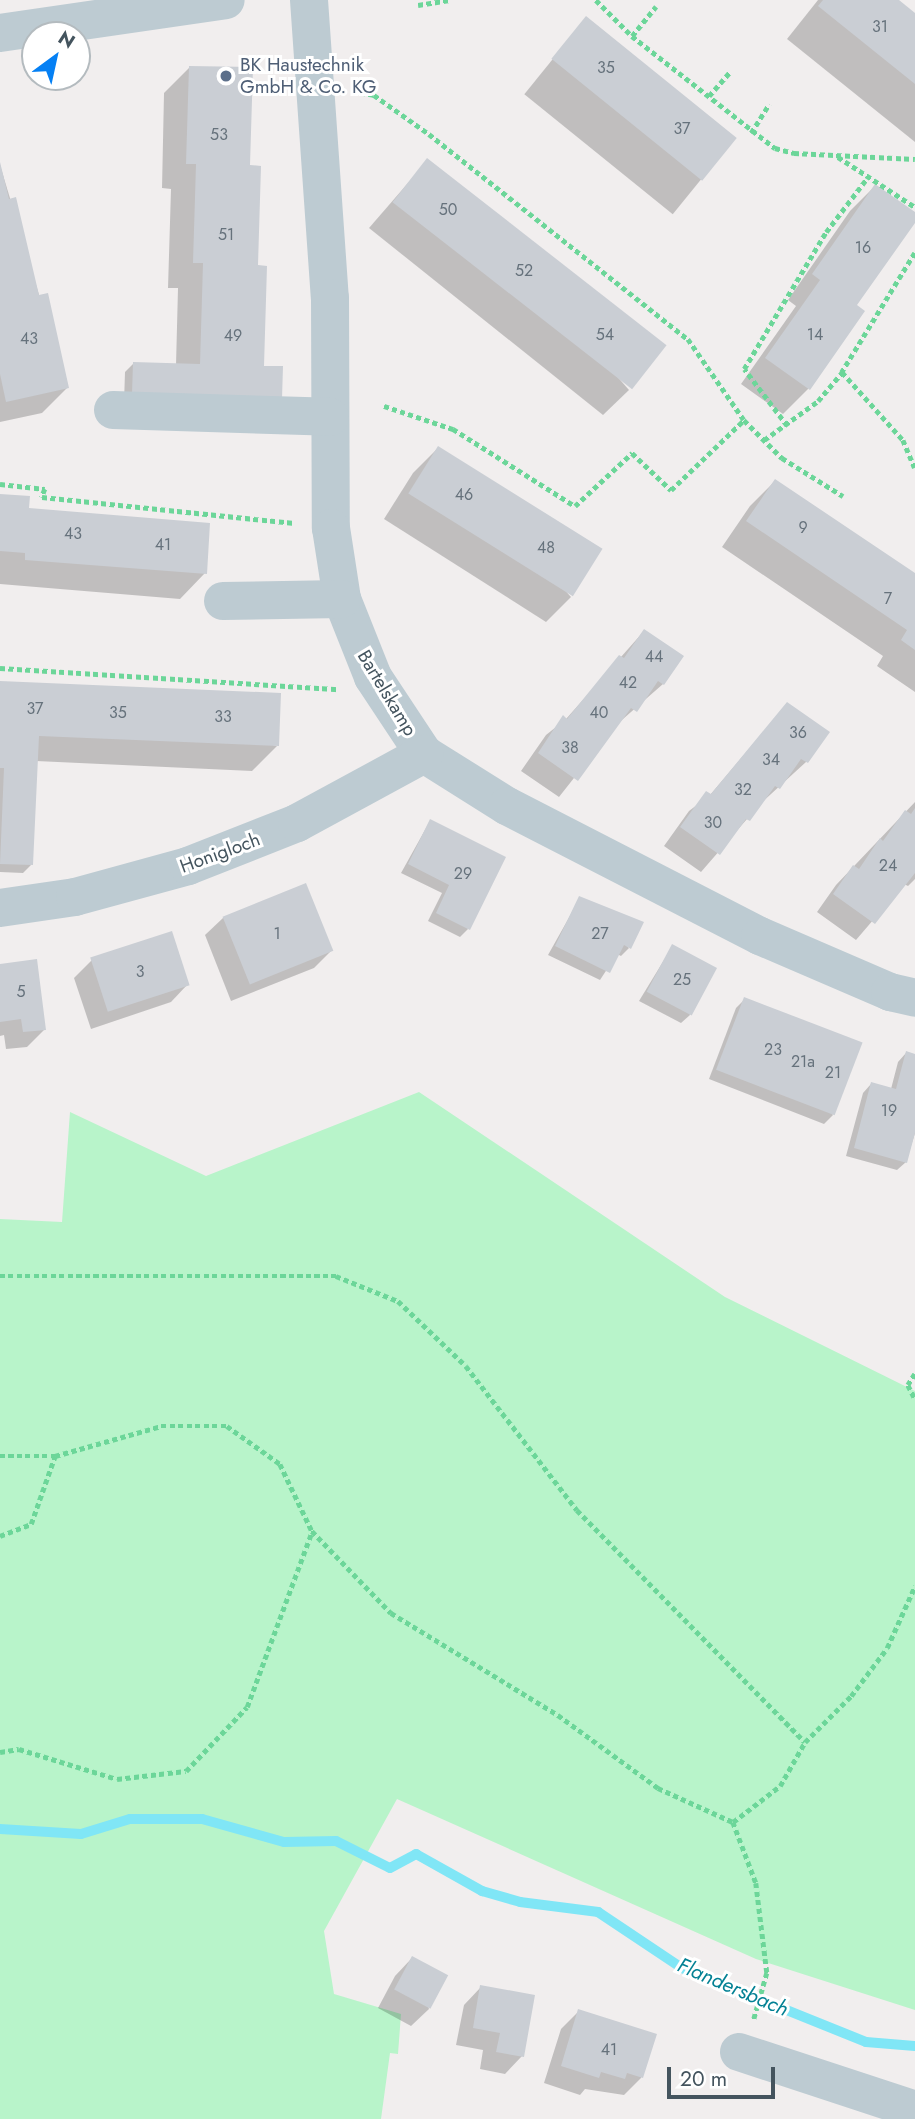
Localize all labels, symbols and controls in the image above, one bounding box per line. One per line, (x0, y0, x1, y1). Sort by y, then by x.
house number: 31 (872, 17, 888, 37)
north arrow (21, 21, 91, 91)
text: N (53, 24, 80, 55)
place label: BK Haustechnik GmbH & Co. KG (240, 54, 377, 98)
house number: 35 (597, 58, 615, 78)
marker: BK Haustechnik GmbH & Co. KG (218, 68, 234, 84)
house number: 37 (674, 119, 690, 139)
house number: 53 (210, 125, 228, 145)
house number: 50 (439, 200, 457, 220)
house number: 51 (218, 225, 234, 245)
house number: 16 (855, 238, 871, 258)
house number: 52 (515, 261, 533, 281)
house number: 54 (596, 325, 614, 345)
house number: 14 (807, 325, 823, 345)
house number: 49 (224, 326, 242, 346)
house number: 43 (20, 329, 38, 349)
house number: 46 (455, 485, 473, 505)
house number: 9 (798, 518, 808, 538)
house number: 43 (64, 524, 82, 544)
house number: 41 (155, 535, 171, 555)
house number: 48 (537, 538, 555, 558)
house number: 7 (884, 589, 892, 609)
street label: Bartelskamp (353, 646, 421, 740)
house number: 44 (645, 647, 663, 667)
house number: 42 (619, 673, 637, 693)
house number: 37 (27, 699, 43, 719)
house number: 35 (109, 703, 127, 723)
house number: 40 (590, 703, 608, 723)
house number: 33 (214, 707, 232, 727)
house number: 36 (789, 723, 807, 743)
house number: 38 (561, 738, 579, 758)
house number: 34 (762, 750, 780, 770)
house number: 32 (734, 780, 752, 800)
house number: 30 (704, 813, 722, 833)
street label: Honigloch (177, 828, 263, 878)
house number: 24 (879, 856, 897, 876)
house number: 29 (454, 864, 472, 884)
house number: 1 (273, 924, 281, 944)
house number: 27 (591, 924, 609, 944)
house number: 3 (136, 962, 144, 982)
house number: 25 (673, 970, 691, 990)
house number: 5 (16, 982, 26, 1002)
house number: 23 (764, 1040, 782, 1060)
house number: 21a (791, 1052, 815, 1072)
house number: 21 (825, 1063, 841, 1083)
house number: 19 (881, 1101, 897, 1121)
water label: Flandersbach (674, 1952, 792, 2022)
house number: 41 (601, 2040, 617, 2060)
scale bar (670, 2052, 778, 2096)
text: 20 m (680, 2064, 727, 2094)

